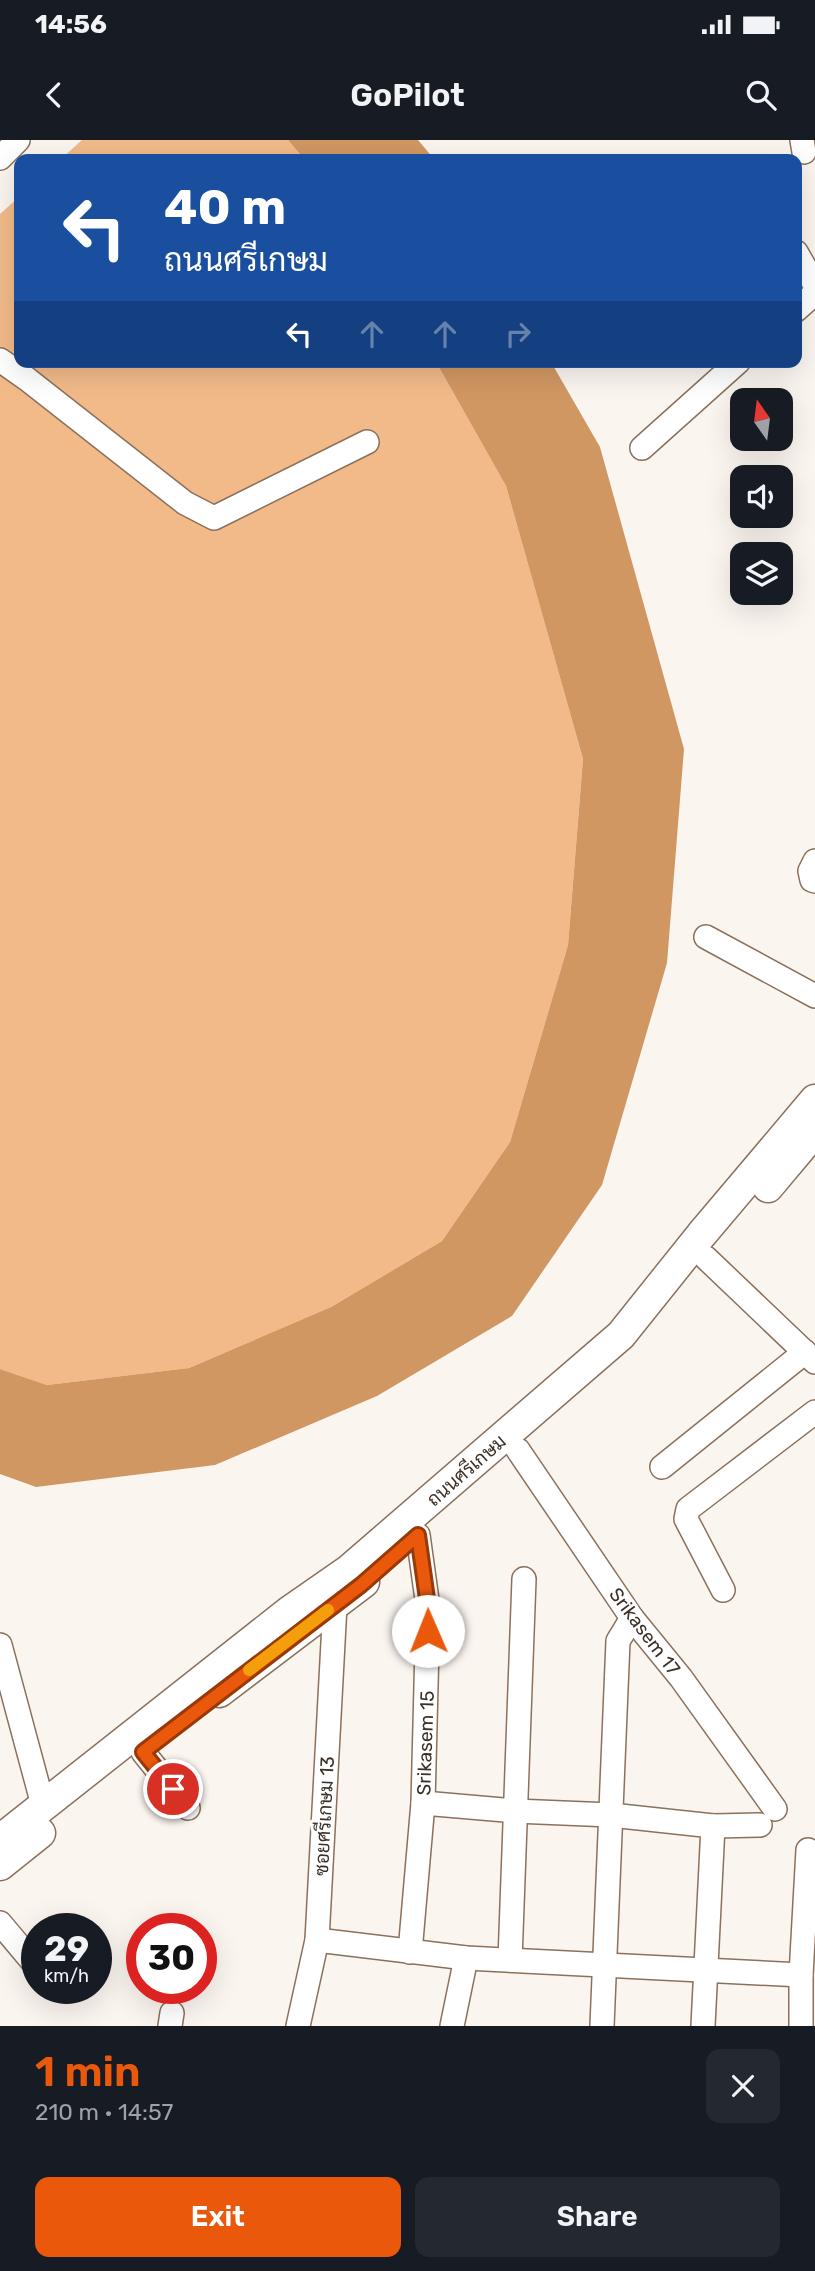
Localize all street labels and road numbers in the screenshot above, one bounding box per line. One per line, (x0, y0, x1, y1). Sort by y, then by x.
street label: ถนนศรีเกษม (421, 1429, 511, 1511)
street label: Srikasem 17 (604, 1583, 685, 1680)
street label: Srikasem 15 (412, 1690, 439, 1796)
street label: ซอยศรีเกษม 13 (309, 1755, 339, 1877)

